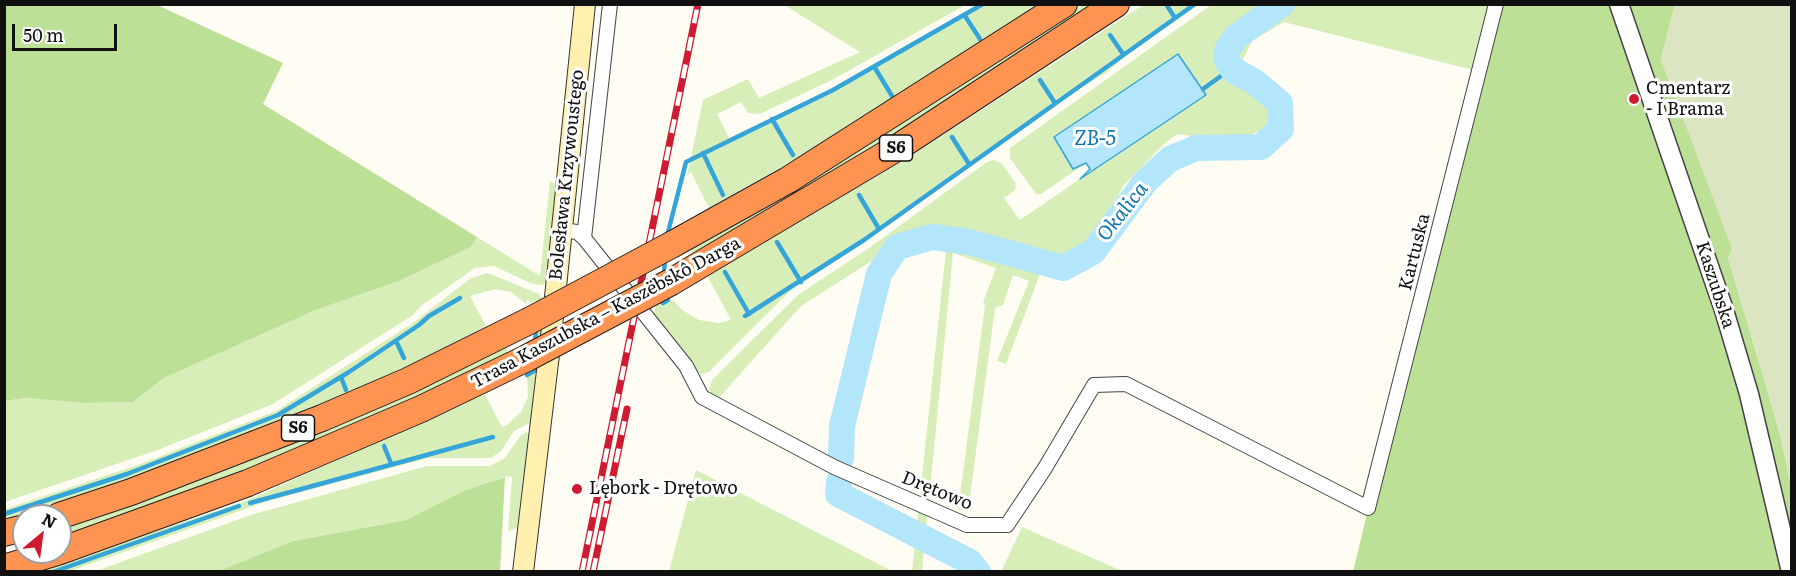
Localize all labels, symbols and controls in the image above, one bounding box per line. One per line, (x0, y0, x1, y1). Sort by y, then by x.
scale bar (15, 12, 120, 50)
text: 50 m (23, 21, 64, 48)
street label: Bolesława Krzywoustego (545, 69, 589, 281)
place label: Cmentarz - I Brama (1646, 78, 1730, 121)
marker: Cmentarz - I Brama (1627, 92, 1641, 106)
water label: ZB-5 (1074, 127, 1116, 151)
road number: S6 (880, 135, 912, 161)
water label: Okalica (1092, 178, 1154, 246)
street label: Kartuska (1395, 211, 1435, 293)
street label: Trasa Kaszubska – Kaszëbskô Darga (468, 233, 744, 393)
street label: Kaszubska (1691, 239, 1739, 331)
road number: S6 (282, 415, 314, 441)
street label: Drętowo (898, 467, 976, 515)
place label: Lębork - Drętowo (589, 478, 738, 500)
marker: Lębork - Drętowo (570, 482, 584, 496)
north arrow (12, 504, 72, 564)
text: N (38, 506, 61, 534)

